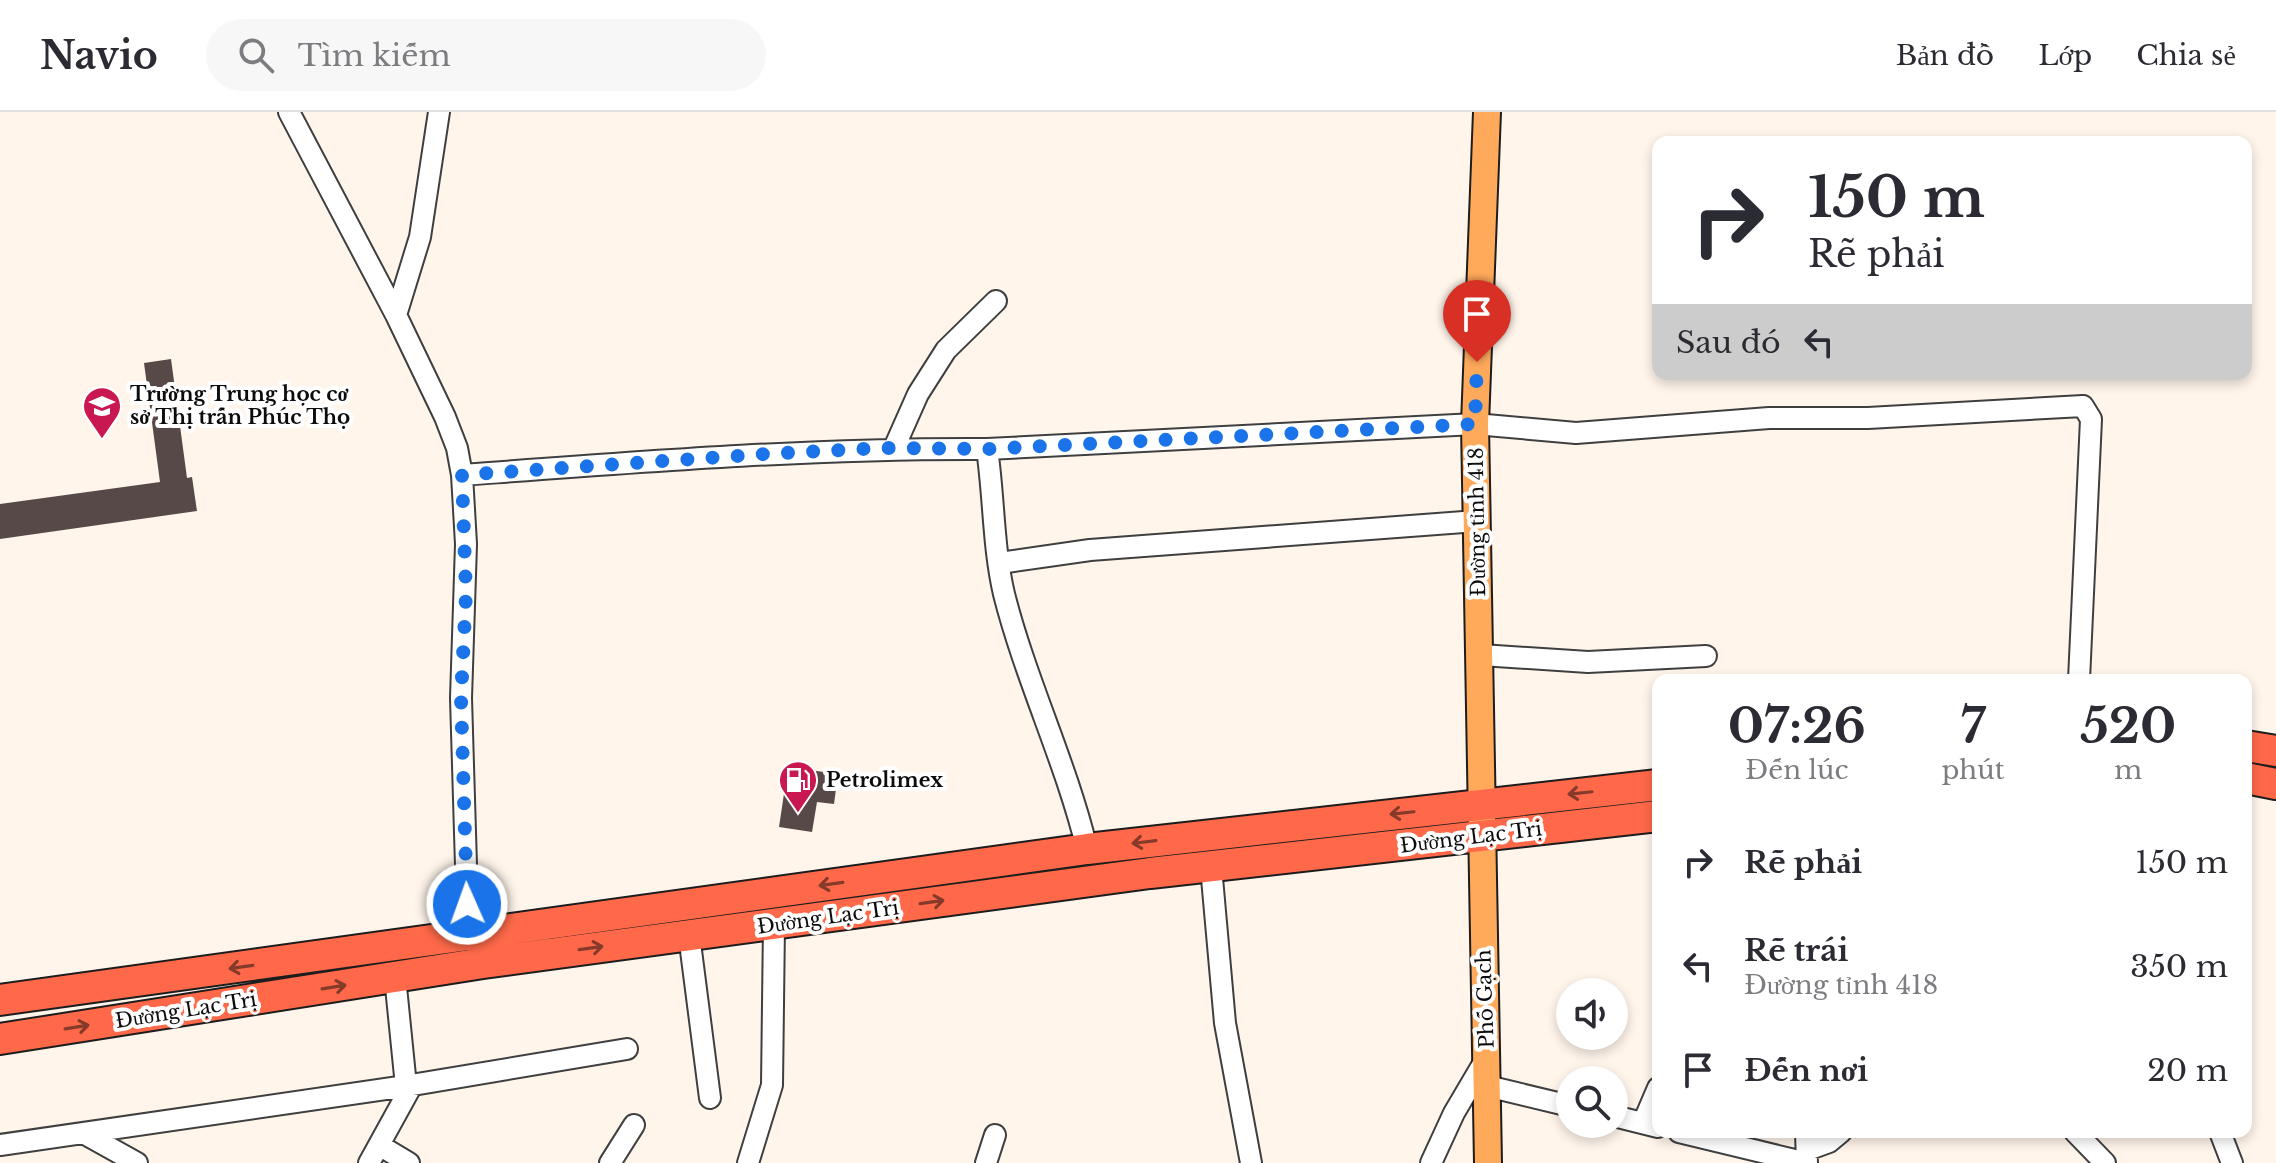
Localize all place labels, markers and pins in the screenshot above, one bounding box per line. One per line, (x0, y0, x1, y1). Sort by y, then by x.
pin (1443, 280, 1511, 362)
place label: Trường Trung học cơ sở Thị trấn Phúc Thọ (130, 382, 350, 429)
school or university icon: Trường Trung học cơ sở Thị trấn Phúc Thọ (81, 385, 123, 440)
fuel station icon: Petrolimex (777, 759, 819, 814)
place label: Petrolimex (826, 768, 943, 792)

